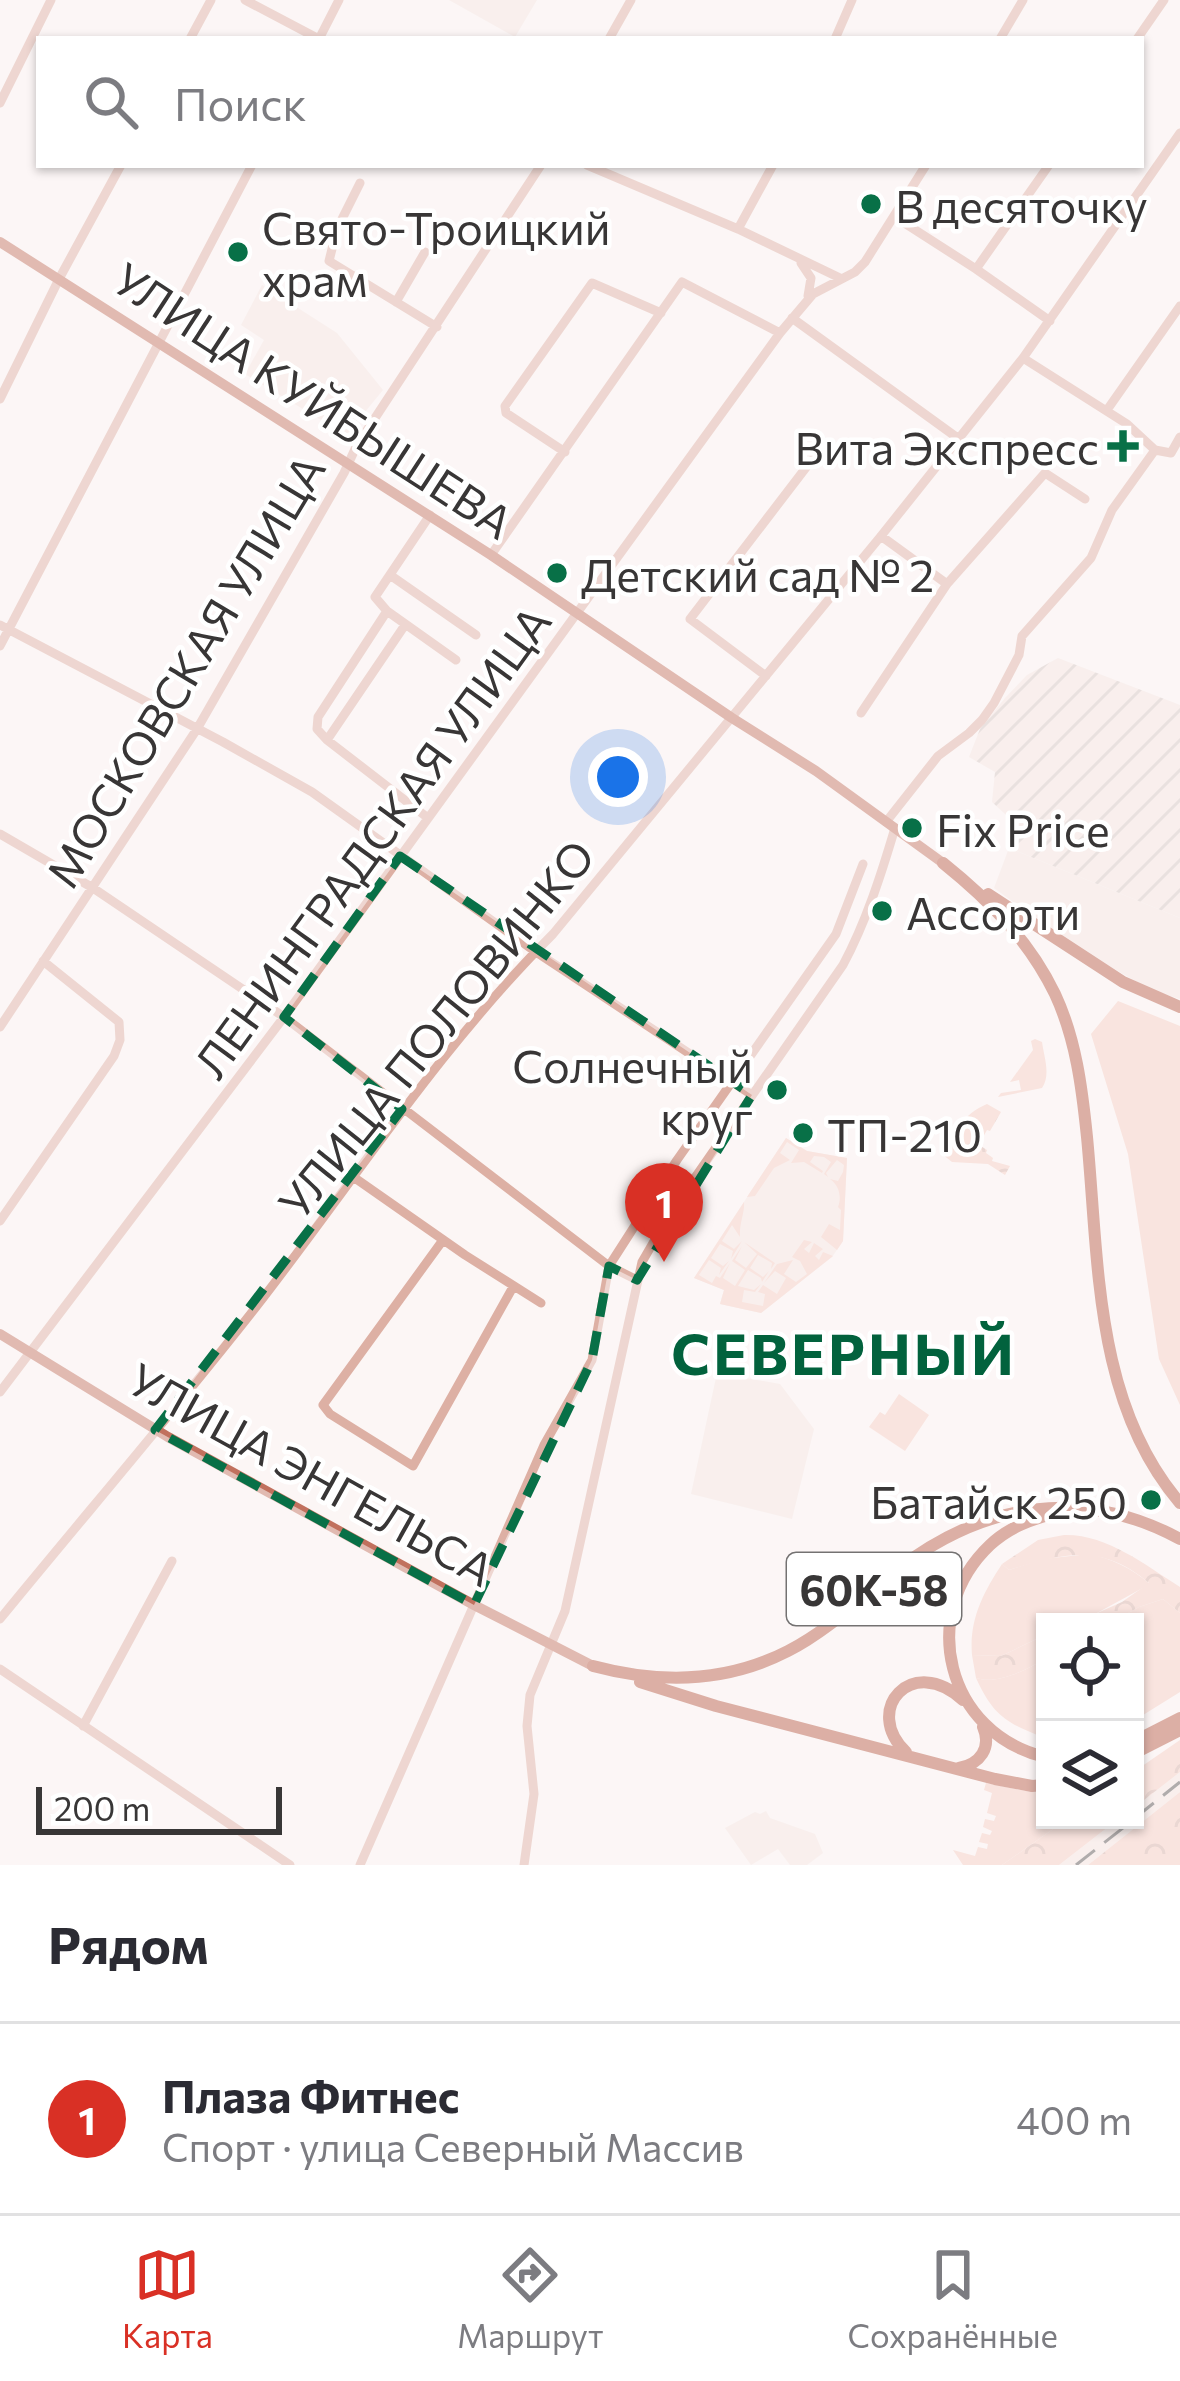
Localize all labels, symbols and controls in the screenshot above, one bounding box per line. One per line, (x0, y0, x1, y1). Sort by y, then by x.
search box (36, 36, 1144, 168)
icon: search (78, 69, 144, 135)
text: Поиск (174, 75, 307, 130)
place label: В десяточку (895, 177, 1148, 232)
marker: В десяточку (858, 191, 884, 217)
place label: Свято-Троицкий храм (262, 199, 611, 306)
marker: Свято-Троицкий храм (225, 239, 251, 265)
street label: УЛИЦА КУЙБЫШЕВА (104, 249, 524, 549)
place label: Вита Экспресс (795, 419, 1099, 474)
marker: Вита Экспресс (1110, 433, 1136, 459)
street label: МОСКОВСКАЯ УЛИЦА (33, 444, 335, 896)
place label: Детский сад № 2 (581, 546, 934, 601)
marker: Детский сад № 2 (544, 560, 570, 586)
street label: ЛЕНИНГРАДСКАЯ УЛИЦА (181, 594, 561, 1088)
your location (588, 747, 648, 807)
place label: Fix Price (936, 801, 1110, 856)
marker: Fix Price (899, 815, 925, 841)
street label: УЛИЦА ПОЛОВИНКО (266, 828, 604, 1228)
place label: Ассорти (906, 884, 1080, 939)
marker: Ассорти (869, 898, 895, 924)
place label: Солнечный круг (512, 1037, 753, 1144)
marker: Солнечный круг (764, 1077, 790, 1103)
place label: ТП-210 (827, 1106, 982, 1161)
marker: ТП-210 (790, 1120, 816, 1146)
pin: 1 (625, 1163, 703, 1262)
district label: СЕВЕРНЫЙ (671, 1317, 1017, 1387)
street label: УЛИЦА ЭНГЕЛЬСА (120, 1350, 504, 1596)
place label: Батайск 250 (870, 1473, 1127, 1528)
marker: Батайск 250 (1138, 1487, 1164, 1513)
road number: 60К-58 (787, 1553, 961, 1625)
map controls (1036, 1613, 1144, 1829)
button: locate (1036, 1613, 1144, 1721)
button: layers (1036, 1721, 1144, 1829)
scale bar (36, 1781, 282, 1834)
text: 200 m (54, 1787, 150, 1828)
text: Рядом (48, 1912, 209, 1975)
text: Плаза Фитнес (162, 2067, 460, 2122)
text: 1 (78, 2095, 96, 2143)
text: 400 m (1016, 2095, 1132, 2143)
text: Спорт · улица Северный Массив (162, 2122, 744, 2170)
tab: Карта (122, 2242, 213, 2355)
tab: Маршрут (457, 2242, 603, 2355)
tab: Сохранённые (847, 2242, 1058, 2355)

